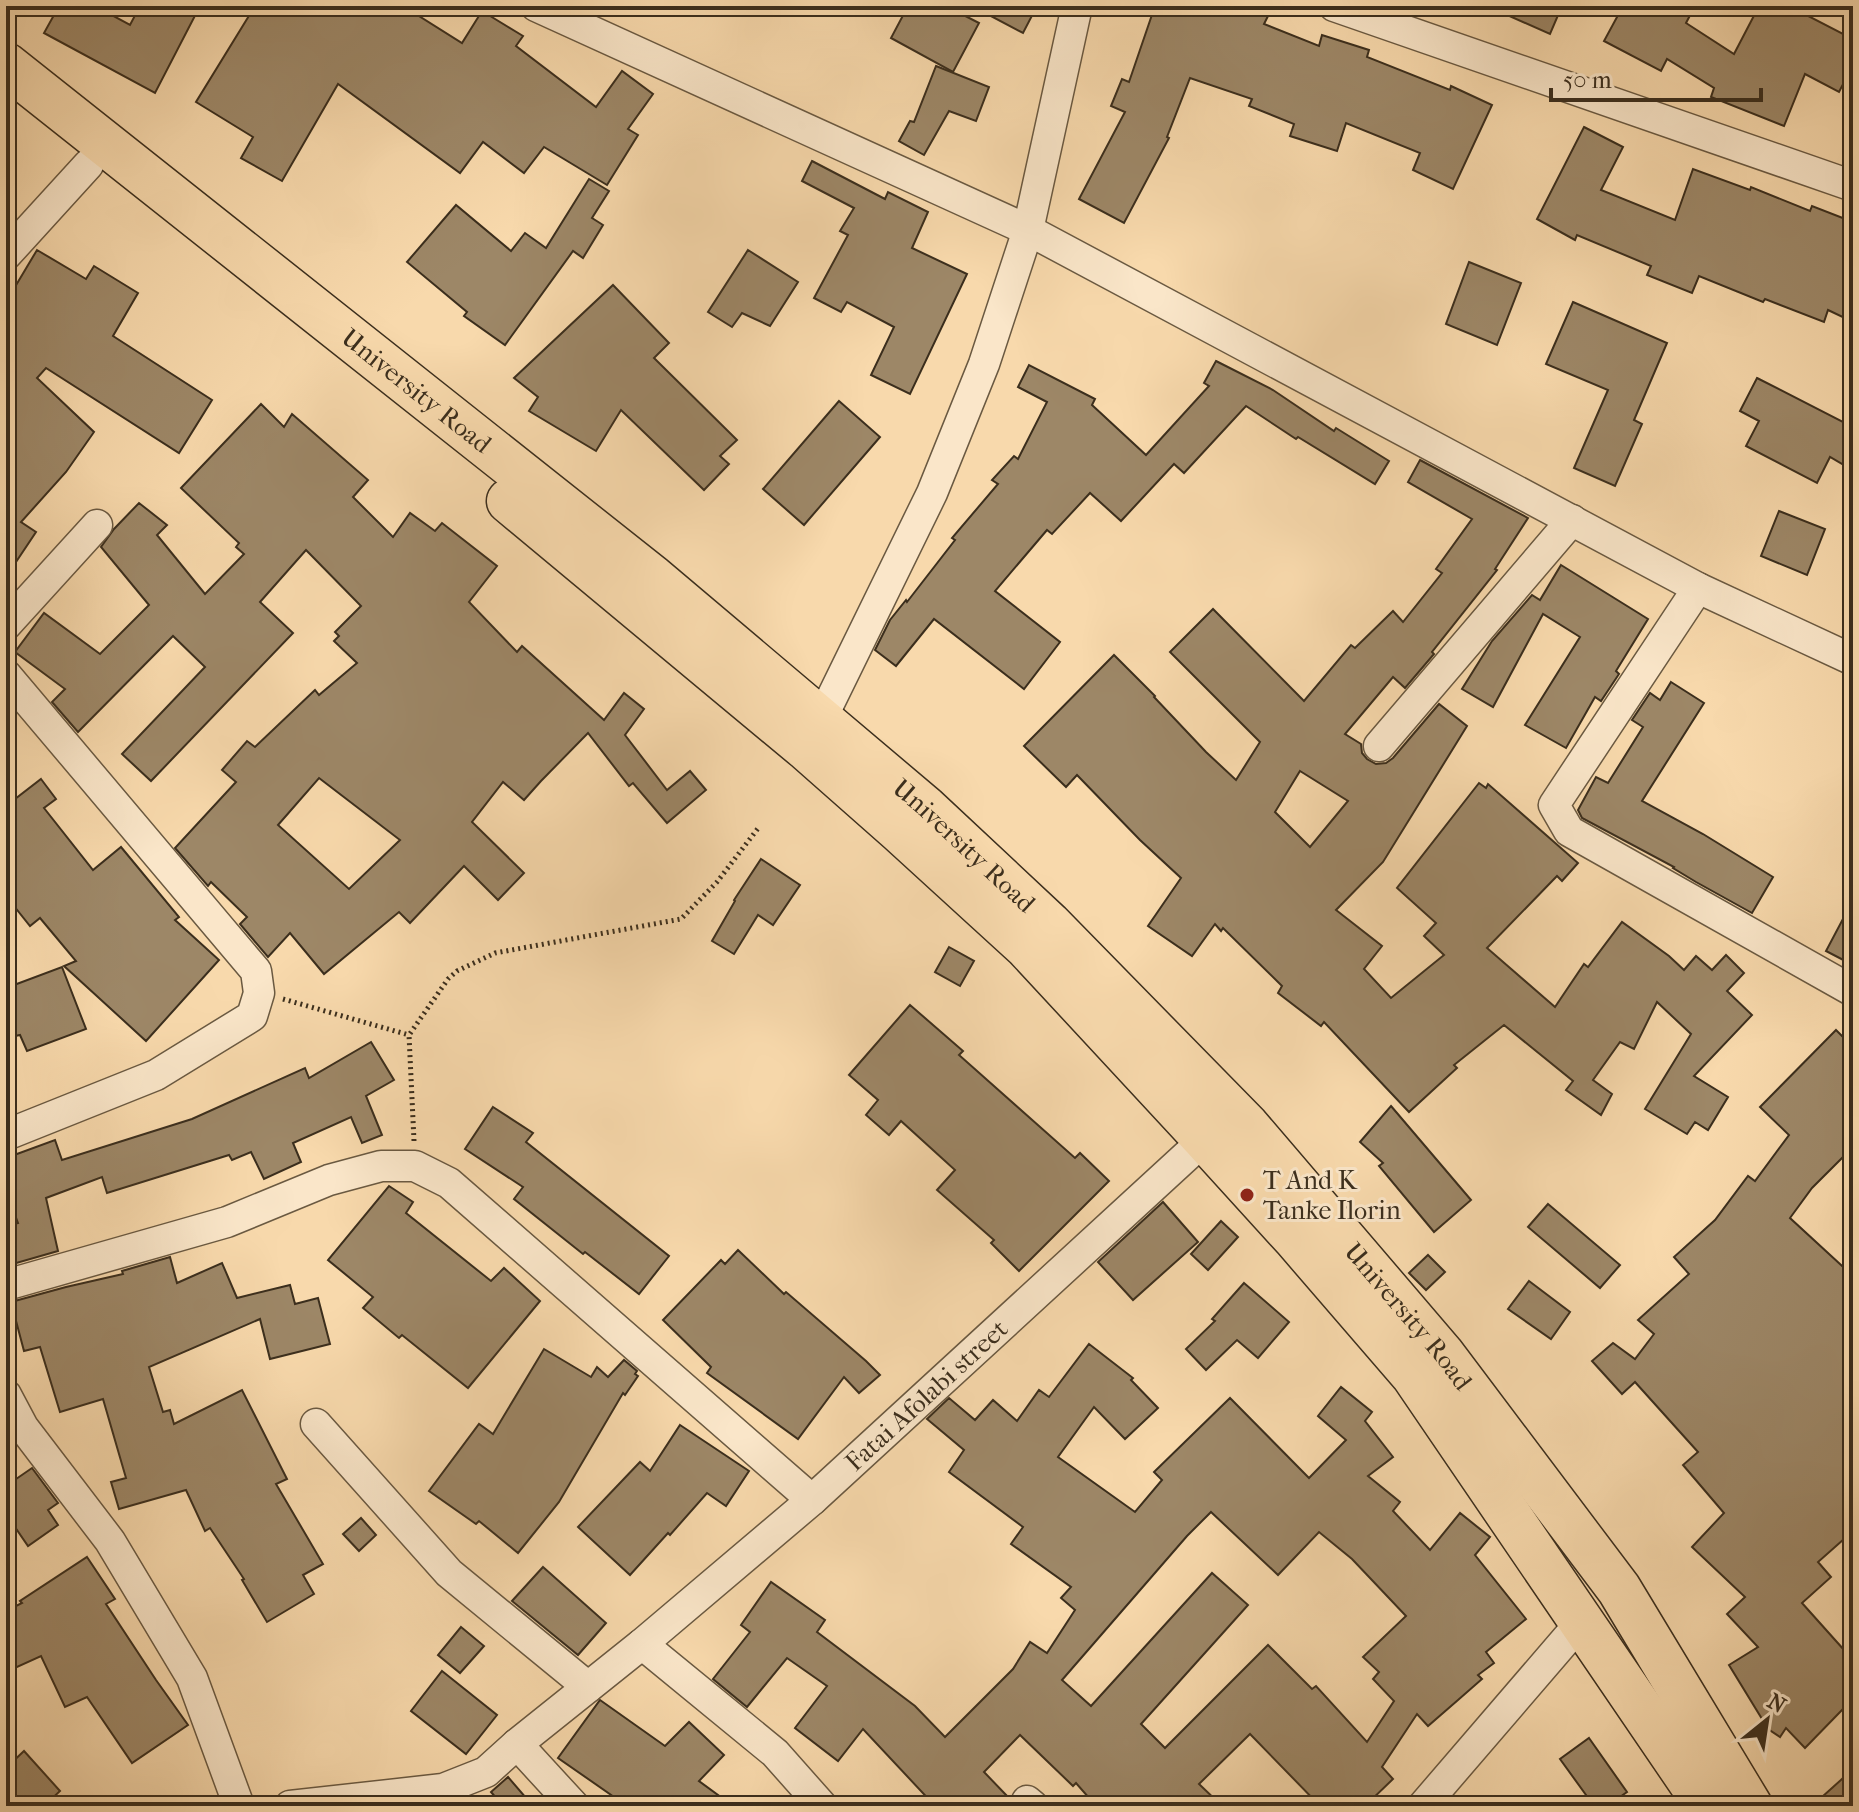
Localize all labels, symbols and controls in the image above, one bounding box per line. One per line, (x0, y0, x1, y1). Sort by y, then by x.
scale bar (1551, 52, 1761, 102)
text: 50 m (1563, 66, 1612, 94)
street label: University Road (335, 322, 498, 460)
street label: University Road (886, 772, 1042, 920)
place label: T And K Tanke Ilorin (1263, 1165, 1401, 1226)
marker: T And K Tanke Ilorin (1238, 1186, 1256, 1204)
street label: University Road (1338, 1236, 1479, 1397)
street label: Fatai Afolabi street (839, 1313, 1015, 1478)
north arrow (1727, 1680, 1807, 1760)
text: N (1763, 1688, 1790, 1719)

